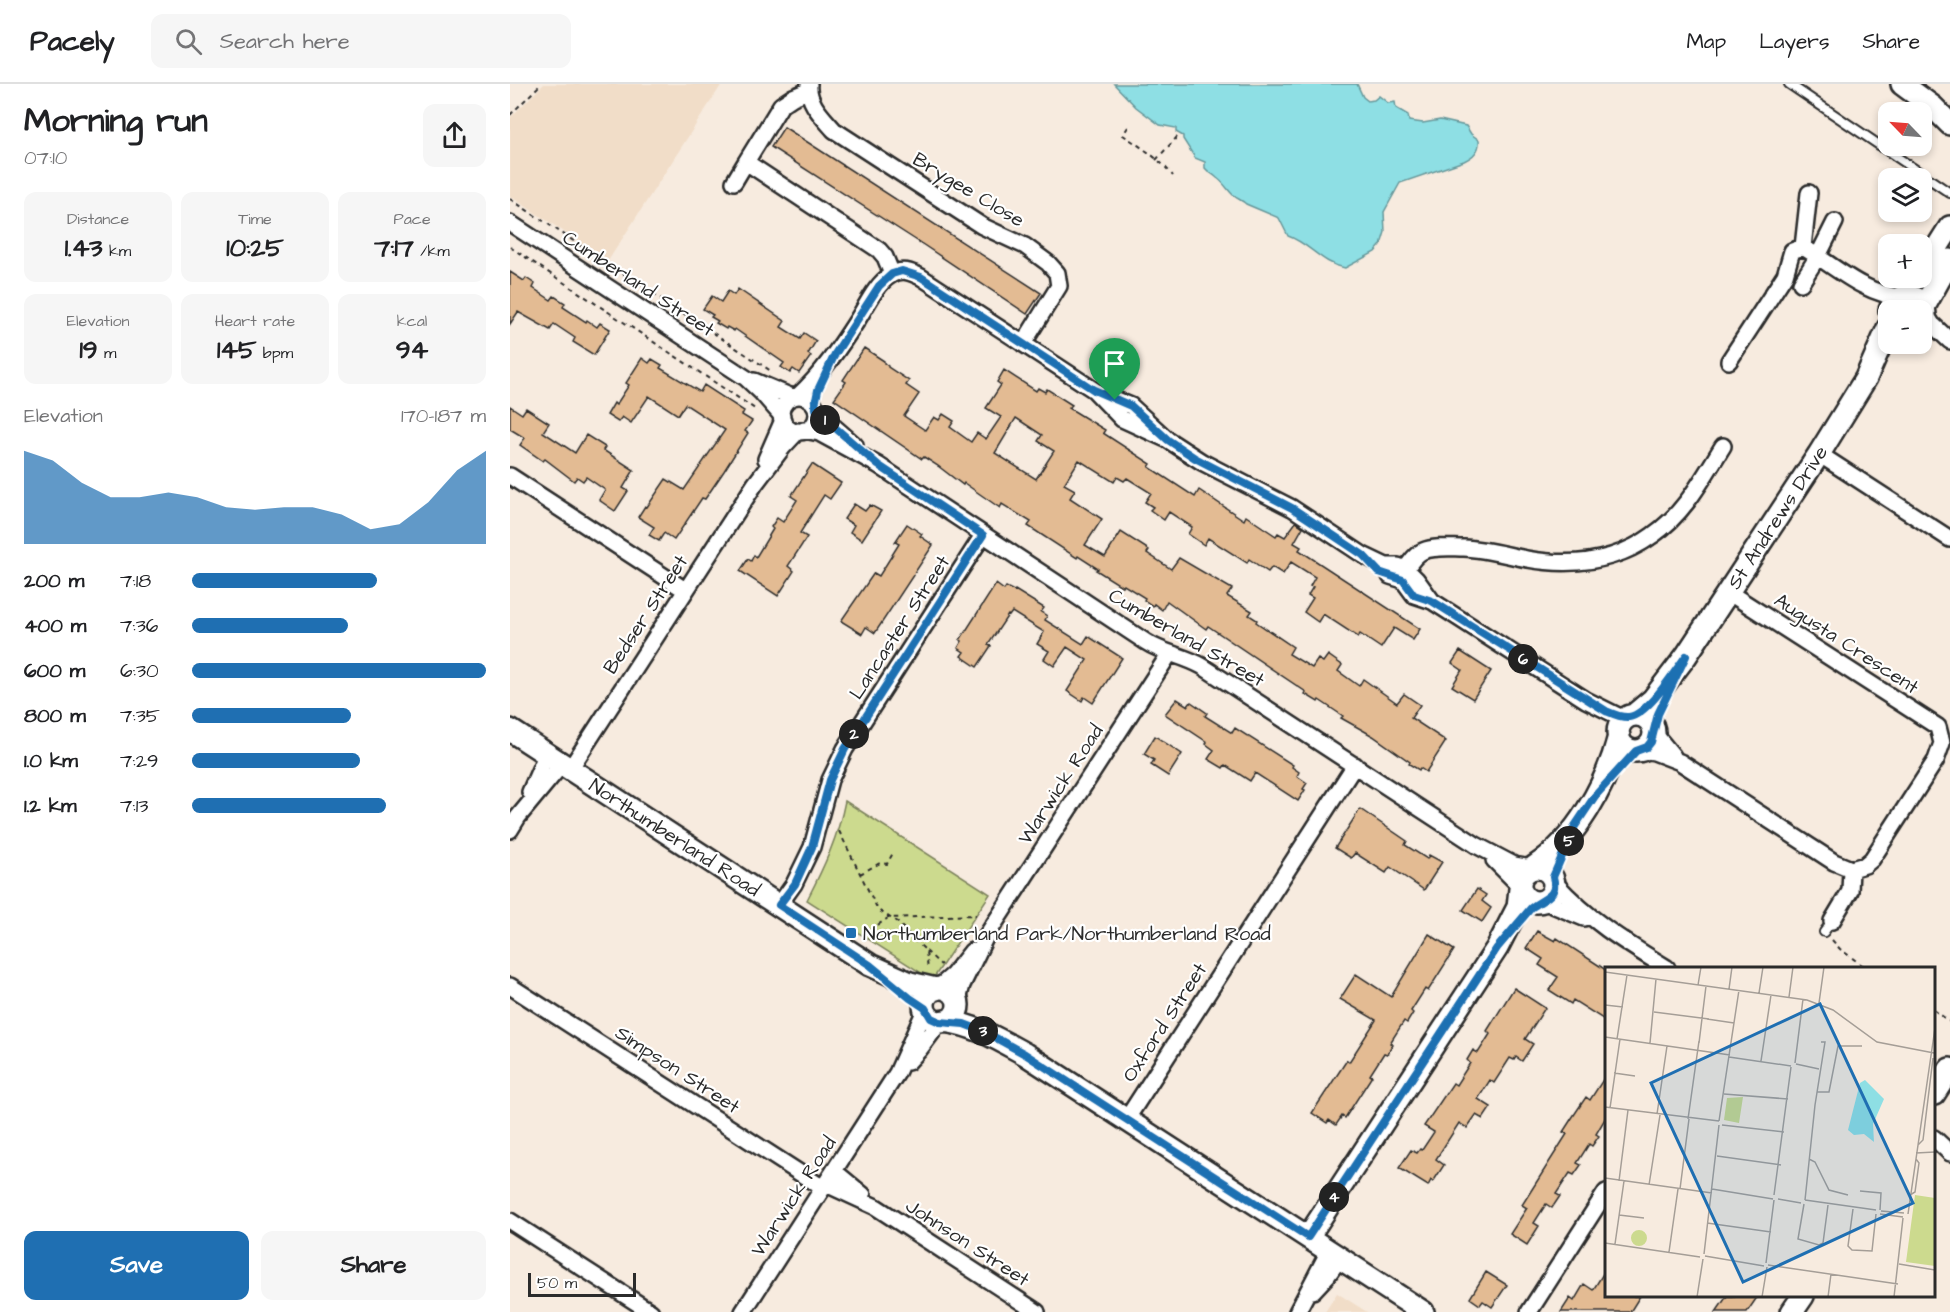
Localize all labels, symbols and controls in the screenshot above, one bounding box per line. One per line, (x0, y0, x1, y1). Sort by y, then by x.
search box (151, 14, 571, 68)
text: Pacely (30, 22, 115, 61)
icon: search (172, 25, 205, 58)
text: Search here (220, 26, 350, 57)
text: Map (1686, 27, 1726, 56)
text: Layers (1759, 27, 1829, 56)
text: Share (1862, 27, 1920, 56)
text: Morning run (24, 98, 208, 144)
north arrow (1878, 102, 1932, 156)
map controls (1878, 102, 1932, 354)
button: share (423, 104, 486, 167)
text: 07:10 (24, 144, 67, 172)
street label: Brygee Close (907, 146, 1030, 235)
button: layers (1878, 168, 1932, 222)
text: Distance (67, 208, 129, 230)
text: Time (238, 208, 272, 230)
text: Pace (393, 208, 431, 230)
street label: Cumberland Street (557, 224, 720, 344)
text: 1.43 (65, 230, 103, 266)
text: 10:25 (226, 230, 284, 266)
text: 7:17 (374, 230, 414, 266)
button: + (1878, 234, 1932, 288)
text: km (103, 240, 131, 262)
text: /km (414, 240, 450, 262)
button: − (1878, 300, 1932, 354)
text: Elevation (67, 310, 129, 332)
text: Heart rate (215, 310, 295, 332)
text: kcal (397, 310, 427, 332)
text: 19 (80, 332, 98, 368)
text: 145 (217, 332, 256, 368)
text: 94 (396, 332, 428, 368)
pin (1089, 338, 1140, 400)
text: m (98, 342, 117, 364)
text: bpm (256, 342, 293, 364)
icon: arrive (1098, 347, 1131, 380)
text: Elevation (24, 402, 103, 430)
text: 170–187 m (401, 402, 486, 430)
pin: 1 (810, 405, 840, 435)
text: 1 (824, 409, 826, 431)
street label: St Andrews Drive (1721, 440, 1835, 595)
street label: Bedser Street (597, 550, 695, 680)
street label: Lancaster Street (843, 550, 957, 705)
text: 200 m (24, 567, 84, 595)
text: 7:18 (120, 567, 151, 595)
street label: Cumberland Street (1103, 582, 1270, 694)
street label: Augusta Crescent (1768, 587, 1924, 702)
text: 400 m (24, 612, 86, 640)
text: 7:36 (120, 612, 158, 640)
pin: 6 (1508, 644, 1538, 674)
text: 6 (1518, 648, 1528, 670)
text: 600 m (24, 657, 85, 685)
text: 6:30 (120, 657, 159, 685)
text: 800 m (24, 702, 86, 730)
text: 7:35 (120, 702, 160, 730)
pin: 2 (839, 719, 869, 749)
street label: Warwick Road (1011, 719, 1110, 850)
text: 2 (849, 723, 859, 745)
text: 1.0 km (24, 747, 78, 775)
text: 7:29 (120, 747, 158, 775)
street label: Northumberland Road (583, 772, 766, 904)
text: 1.2 km (24, 792, 77, 820)
text: 7:13 (120, 792, 148, 820)
pin: 5 (1554, 826, 1584, 856)
text: 5 (1563, 830, 1575, 852)
place label: Northumberland Park/Northumberland Road (863, 920, 1271, 948)
marker: Northumberland Park/Northumberland Road (844, 926, 858, 940)
street label: Oxford Street (1116, 957, 1214, 1088)
inset map (1605, 967, 1935, 1297)
pin: 3 (968, 1016, 998, 1046)
street label: Simpson Street (610, 1019, 745, 1121)
text: 3 (979, 1020, 987, 1042)
street label: Warwick Road (744, 1131, 843, 1262)
pin: 4 (1319, 1182, 1349, 1212)
text: 4 (1329, 1186, 1339, 1208)
street label: Johnson Street (900, 1192, 1035, 1293)
button: Save (24, 1231, 249, 1300)
button: Share (261, 1231, 486, 1300)
scale bar (528, 1270, 636, 1298)
text: 50 m (537, 1272, 577, 1294)

